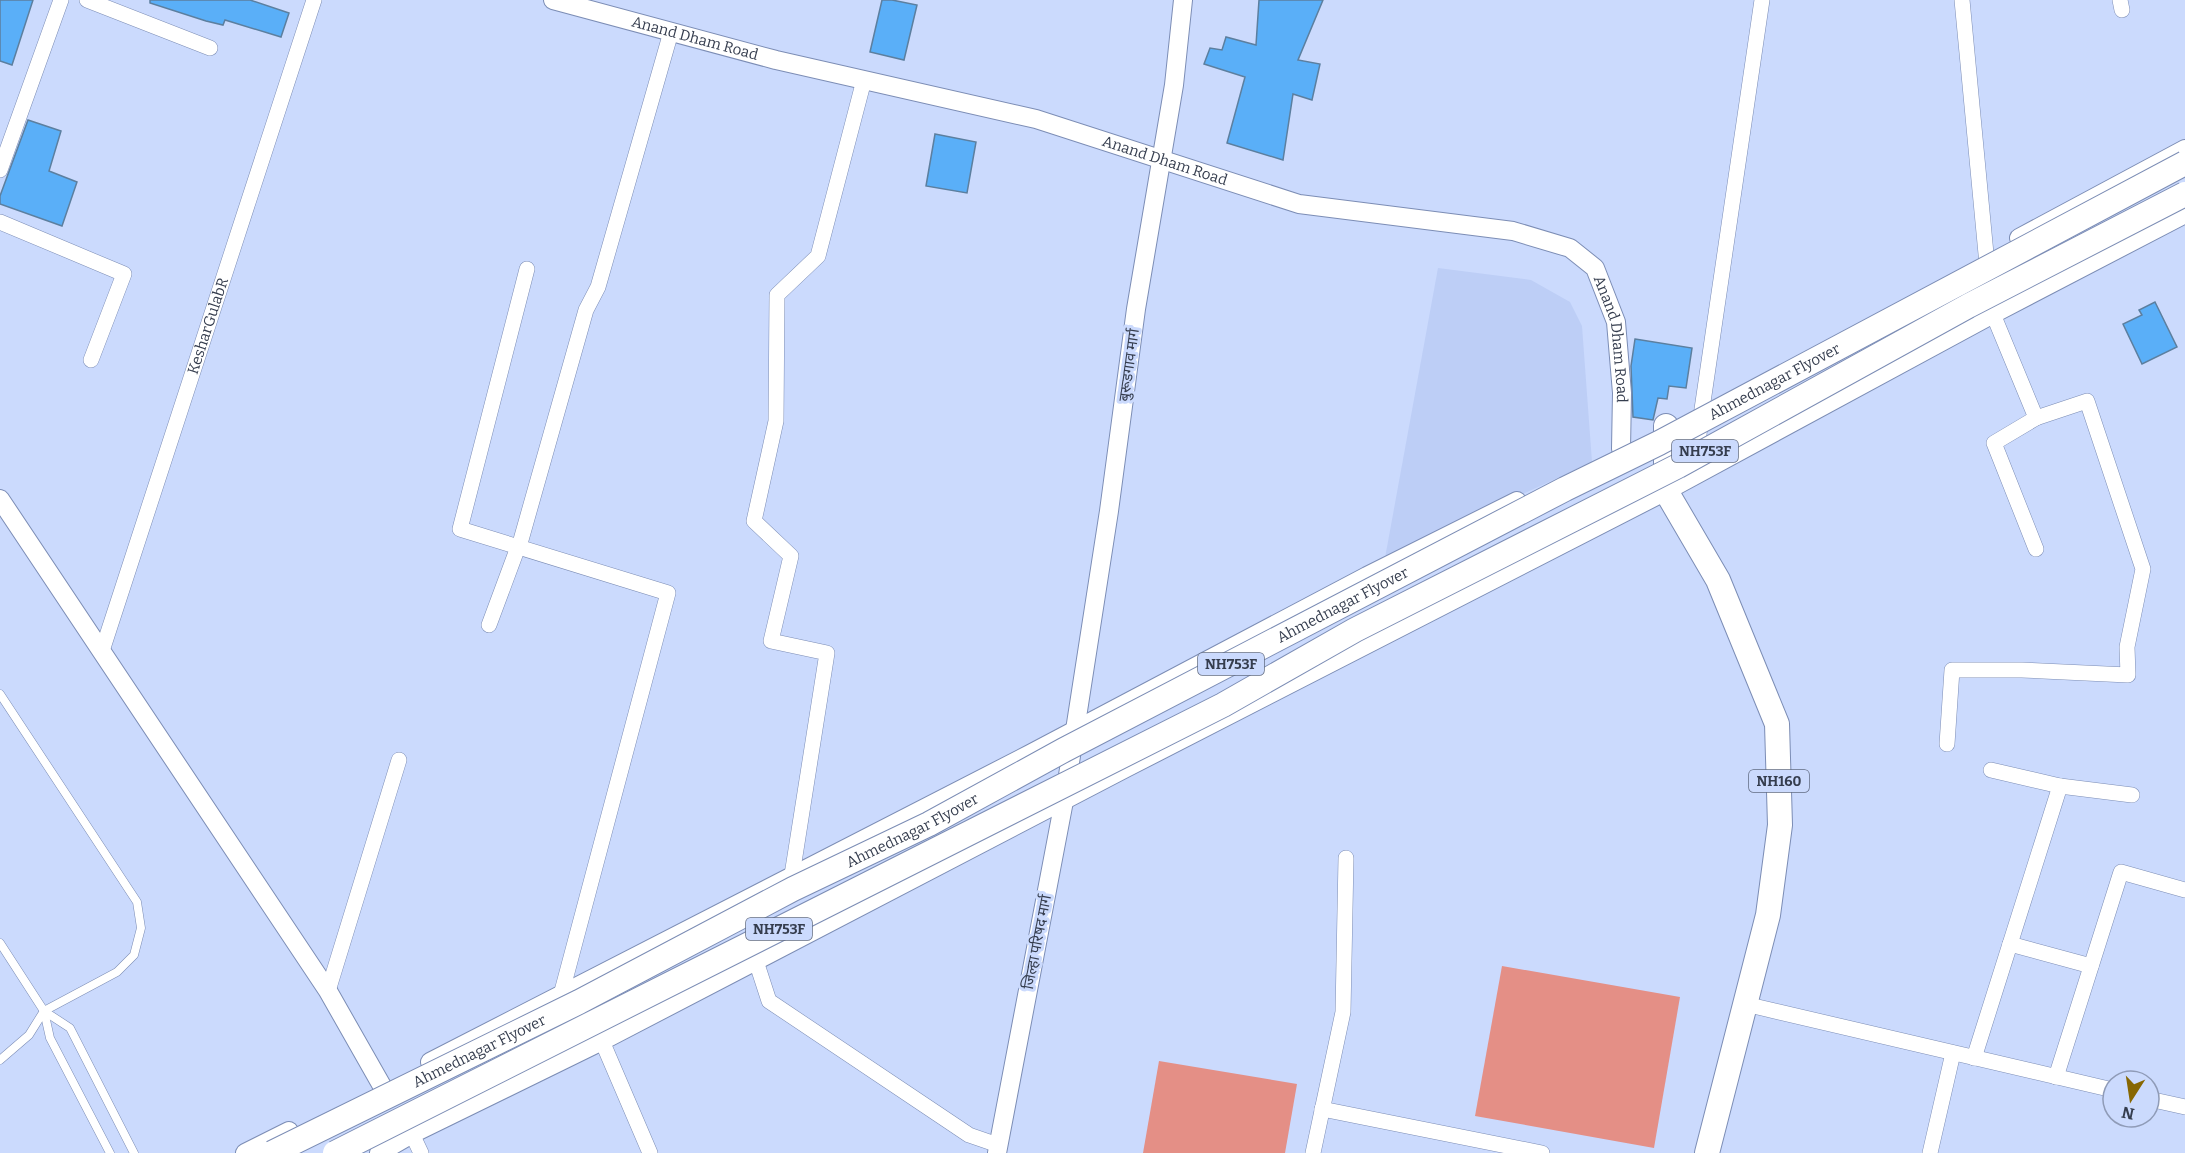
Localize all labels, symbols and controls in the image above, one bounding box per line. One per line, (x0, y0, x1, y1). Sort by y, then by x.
street label: Anand Dham Road (630, 13, 760, 64)
street label: Anand Dham Road (1100, 132, 1230, 189)
street label: Anand Dham Road (1590, 273, 1631, 403)
street label: KesharGulabR (184, 275, 232, 376)
street label: बुरूडगाव मार्ग (1115, 327, 1144, 403)
street label: Ahmednagar Flyover (1706, 339, 1843, 424)
road number: NH753F (1672, 440, 1738, 462)
street label: Ahmednagar Flyover (1274, 563, 1412, 647)
road number: NH753F (1198, 653, 1264, 675)
road number: NH160 (1749, 770, 1809, 792)
street label: Ahmednagar Flyover (843, 789, 982, 871)
street label: जिल्हा परिषद मार्ग (1019, 892, 1055, 991)
road number: NH753F (746, 918, 812, 940)
street label: Ahmednagar Flyover (410, 1011, 549, 1091)
north arrow (2101, 1069, 2161, 1129)
text: N (2120, 1103, 2136, 1124)

